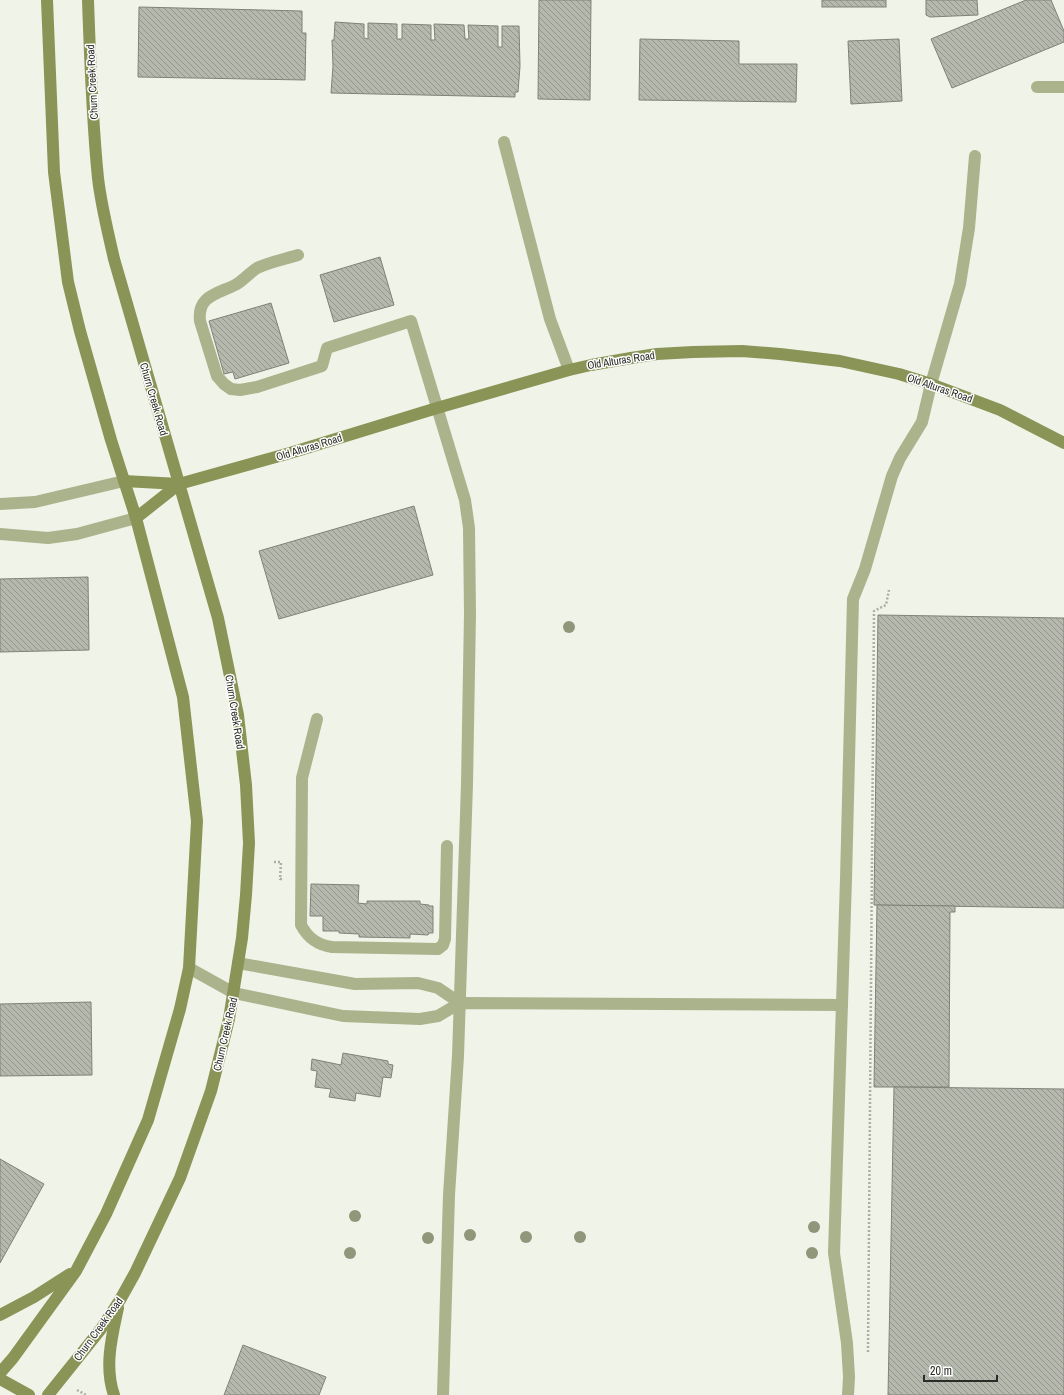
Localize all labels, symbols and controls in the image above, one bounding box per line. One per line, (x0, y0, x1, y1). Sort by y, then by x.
street label: Churn Creek Road (83, 44, 101, 120)
street label: Old Alturas Road (586, 348, 656, 372)
street label: Churn Creek Road (137, 361, 171, 437)
street label: Old Alturas Road (905, 370, 975, 406)
street label: Old Alturas Road (274, 430, 344, 464)
street label: Churn Creek Road (222, 674, 248, 750)
street label: Churn Creek Road (210, 996, 240, 1072)
street label: Churn Creek Road (70, 1294, 126, 1364)
scale bar (924, 1357, 997, 1383)
text: 20 m (930, 1363, 952, 1379)

